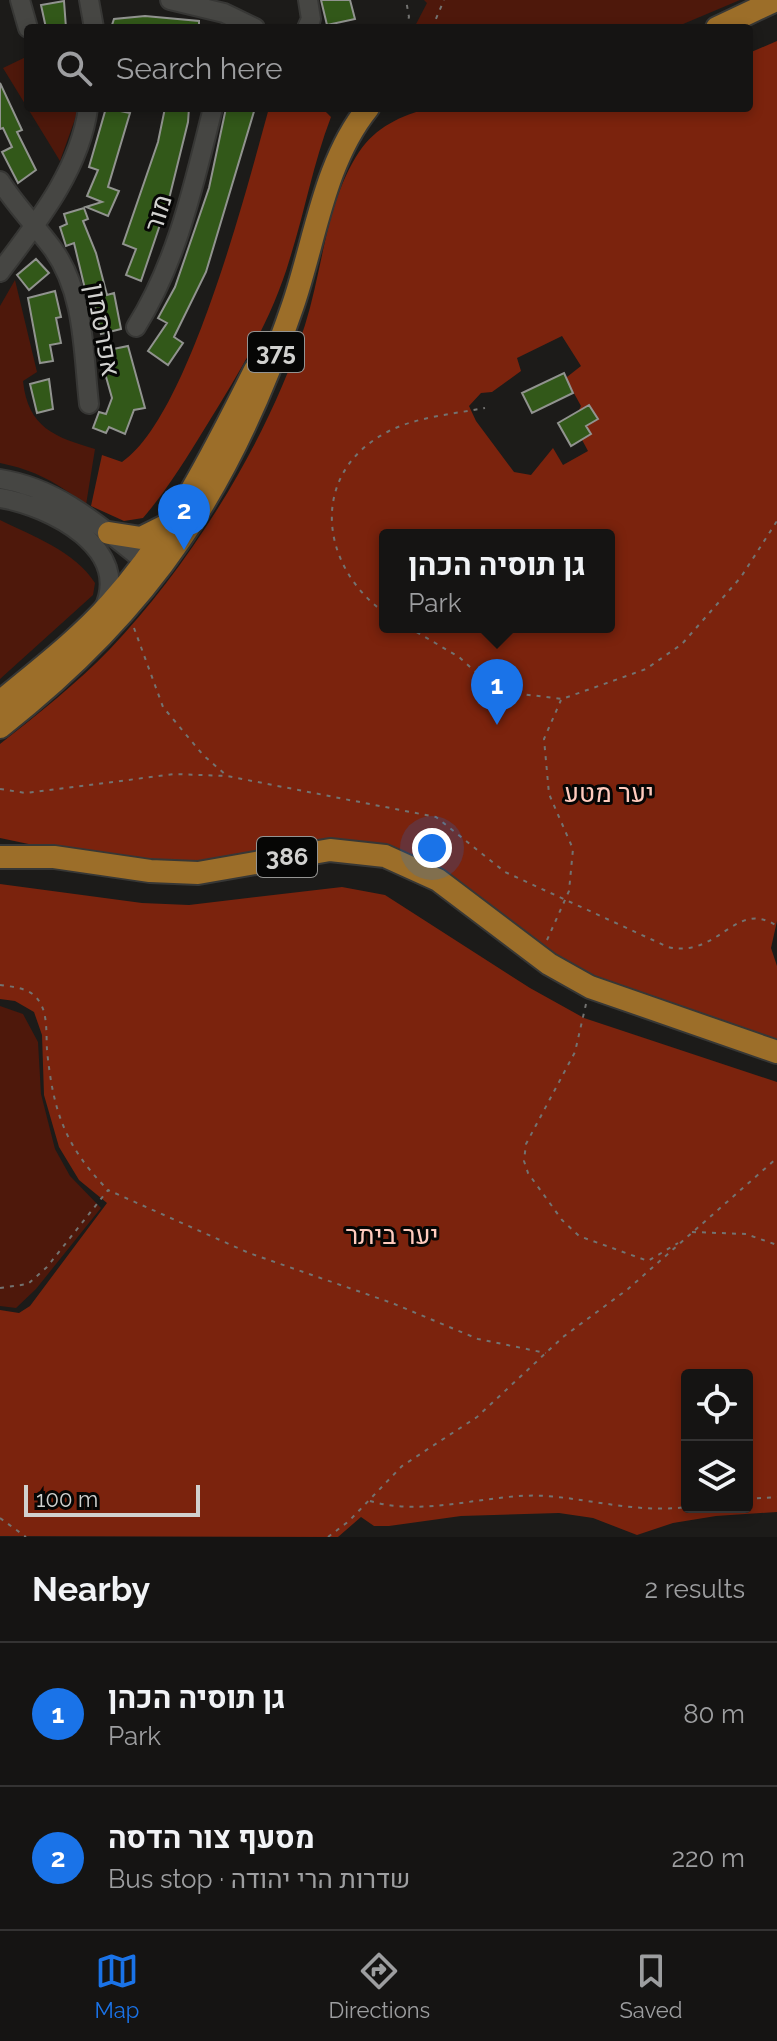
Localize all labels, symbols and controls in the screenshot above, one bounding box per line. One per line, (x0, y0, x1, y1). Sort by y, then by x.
search box (24, 24, 753, 112)
icon: search (52, 46, 96, 90)
text: Search here (116, 51, 283, 86)
street label: מור (138, 191, 178, 235)
street label: אפרסמון (80, 281, 126, 379)
road number: 375 (248, 332, 304, 372)
pin: 2 (158, 484, 210, 550)
popup (379, 529, 615, 633)
text: גן תוסיה הכהן (408, 547, 586, 582)
text: Park (408, 588, 461, 618)
pin: 1 (471, 659, 523, 725)
park label: יער מטע (564, 778, 654, 808)
your location (412, 828, 452, 868)
road number: 386 (257, 837, 317, 877)
park label: יער ביתר (346, 1220, 438, 1250)
map controls (681, 1369, 753, 1513)
button: locate (681, 1369, 753, 1441)
button: layers (681, 1441, 753, 1513)
scale bar (24, 1481, 200, 1517)
text: 100 m (36, 1486, 98, 1512)
text: Nearby (32, 1569, 150, 1609)
text: 2 results (645, 1574, 745, 1604)
text: גן תוסיה הכהן (108, 1680, 285, 1715)
text: 1 (52, 1699, 64, 1729)
text: 80 m (683, 1699, 745, 1729)
text: Park (108, 1721, 161, 1751)
text: מסעף צור הדסה (108, 1820, 315, 1855)
text: 2 (51, 1843, 65, 1873)
text: 220 m (671, 1843, 745, 1873)
text: Bus stop · שדרות הרי יהודה (108, 1864, 410, 1894)
tab: Map (95, 1949, 139, 2023)
tab: Directions (329, 1949, 430, 2023)
tab: Saved (619, 1949, 682, 2023)

